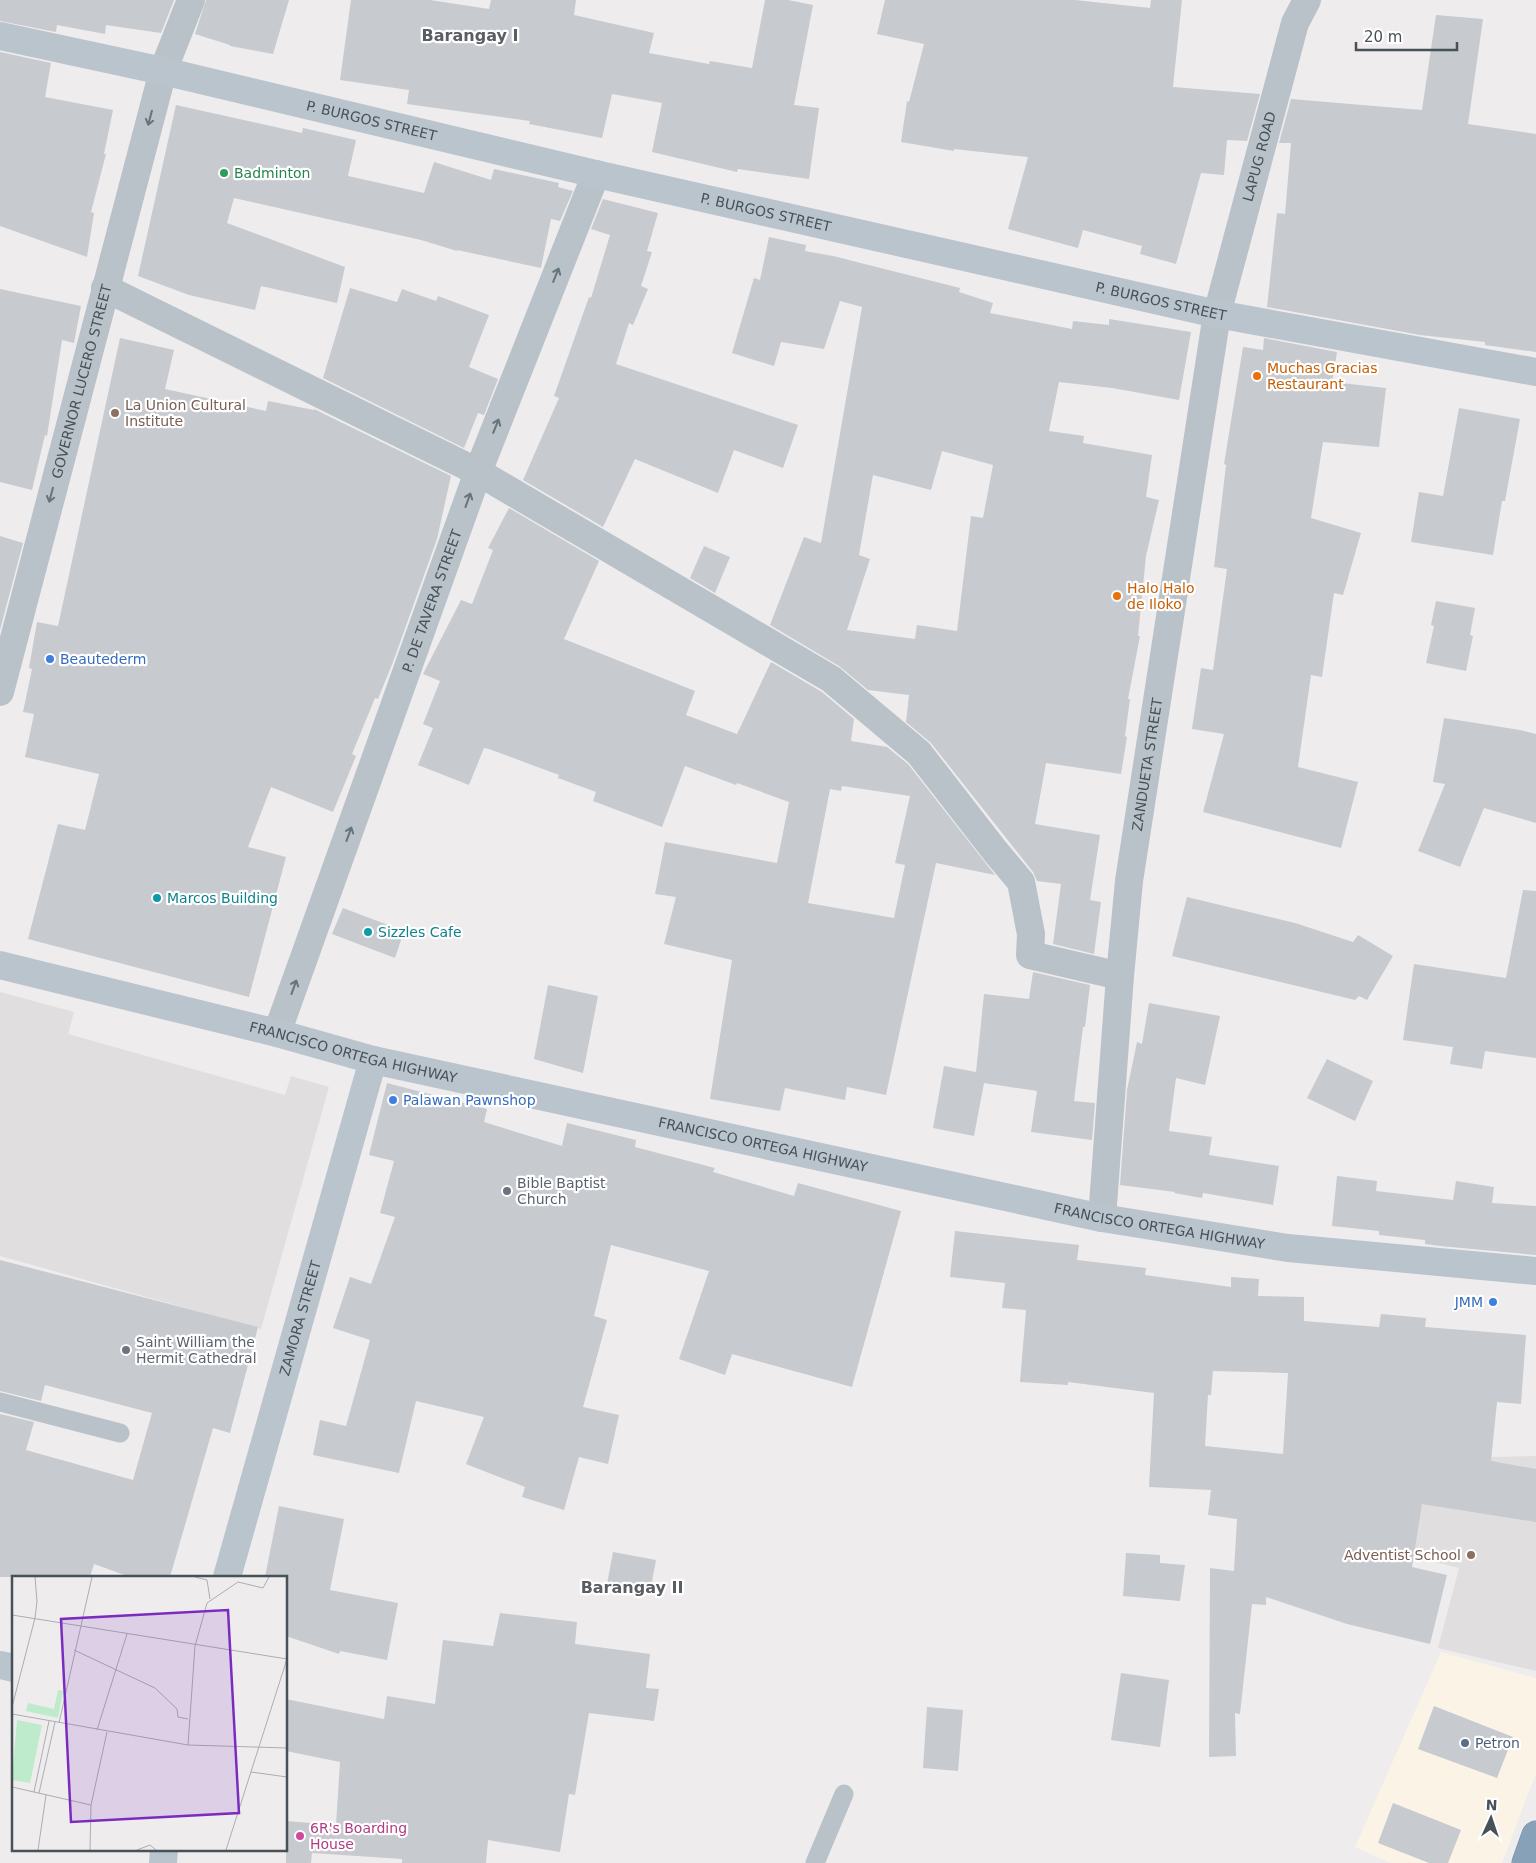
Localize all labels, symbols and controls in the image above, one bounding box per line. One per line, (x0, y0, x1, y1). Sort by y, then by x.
scale bar (1356, 20, 1457, 52)
district label: Barangay I (422, 26, 518, 45)
text: 20 m (1364, 28, 1402, 46)
street label: P. BURGOS STREET (305, 97, 439, 144)
one-way arrow (145, 110, 155, 126)
street label: LAPUG ROAD (1240, 110, 1279, 203)
place label: Badminton (234, 165, 310, 181)
marker: Badminton (218, 167, 230, 179)
street label: P. BURGOS STREET (699, 190, 833, 235)
one-way arrow (552, 268, 561, 283)
street label: P. BURGOS STREET (1094, 279, 1228, 324)
street label: GOVERNOR LUCERO STREET (48, 282, 115, 480)
place label: Muchas Gracias Restaurant (1267, 360, 1378, 392)
marker: Muchas Gracias Restaurant (1251, 370, 1263, 382)
place label: La Union Cultural Institute (125, 397, 246, 429)
marker: La Union Cultural Institute (109, 407, 121, 419)
one-way arrow (492, 419, 501, 434)
one-way arrow (46, 487, 55, 503)
one-way arrow (464, 492, 473, 508)
street label: P. DE TAVERA STREET (399, 527, 465, 674)
place label: Halo Halo de Iloko (1127, 580, 1195, 612)
marker: Halo Halo de Iloko (1111, 590, 1123, 602)
place label: Beautederm (60, 651, 146, 667)
marker: Beautederm (44, 653, 56, 665)
street label: ZANDUETA STREET (1129, 696, 1165, 832)
one-way arrow (344, 826, 354, 842)
place label: Marcos Building (167, 890, 278, 906)
marker: Marcos Building (151, 892, 163, 904)
place label: Sizzles Cafe (378, 924, 462, 940)
marker: Sizzles Cafe (362, 926, 374, 938)
one-way arrow (290, 979, 299, 995)
street label: FRANCISCO ORTEGA HIGHWAY (248, 1019, 459, 1086)
place label: Palawan Pawnshop (403, 1092, 536, 1108)
marker: Palawan Pawnshop (387, 1094, 399, 1106)
street label: FRANCISCO ORTEGA HIGHWAY (657, 1114, 870, 1175)
place label: Bible Baptist Church (517, 1175, 606, 1207)
marker: Bible Baptist Church (501, 1185, 513, 1197)
street label: FRANCISCO ORTEGA HIGHWAY (1053, 1200, 1267, 1252)
street label: ZAMORA STREET (276, 1258, 324, 1378)
place label: JMM (1454, 1294, 1483, 1310)
marker: JMM (1487, 1296, 1499, 1308)
place label: Saint William the Hermit Cathedral (136, 1334, 257, 1366)
marker: Saint William the Hermit Cathedral (120, 1344, 132, 1356)
place label: Adventist School (1344, 1547, 1461, 1563)
marker: Adventist School (1465, 1549, 1477, 1561)
inset map (12, 1576, 288, 1850)
district label: Barangay II (581, 1578, 683, 1597)
place label: Petron (1475, 1735, 1520, 1751)
marker: Petron (1459, 1737, 1471, 1749)
north arrow (1466, 1793, 1516, 1843)
text: N (1485, 1797, 1498, 1813)
place label: 6R's Boarding House (310, 1820, 407, 1852)
marker: 6R's Boarding House (294, 1830, 306, 1842)

